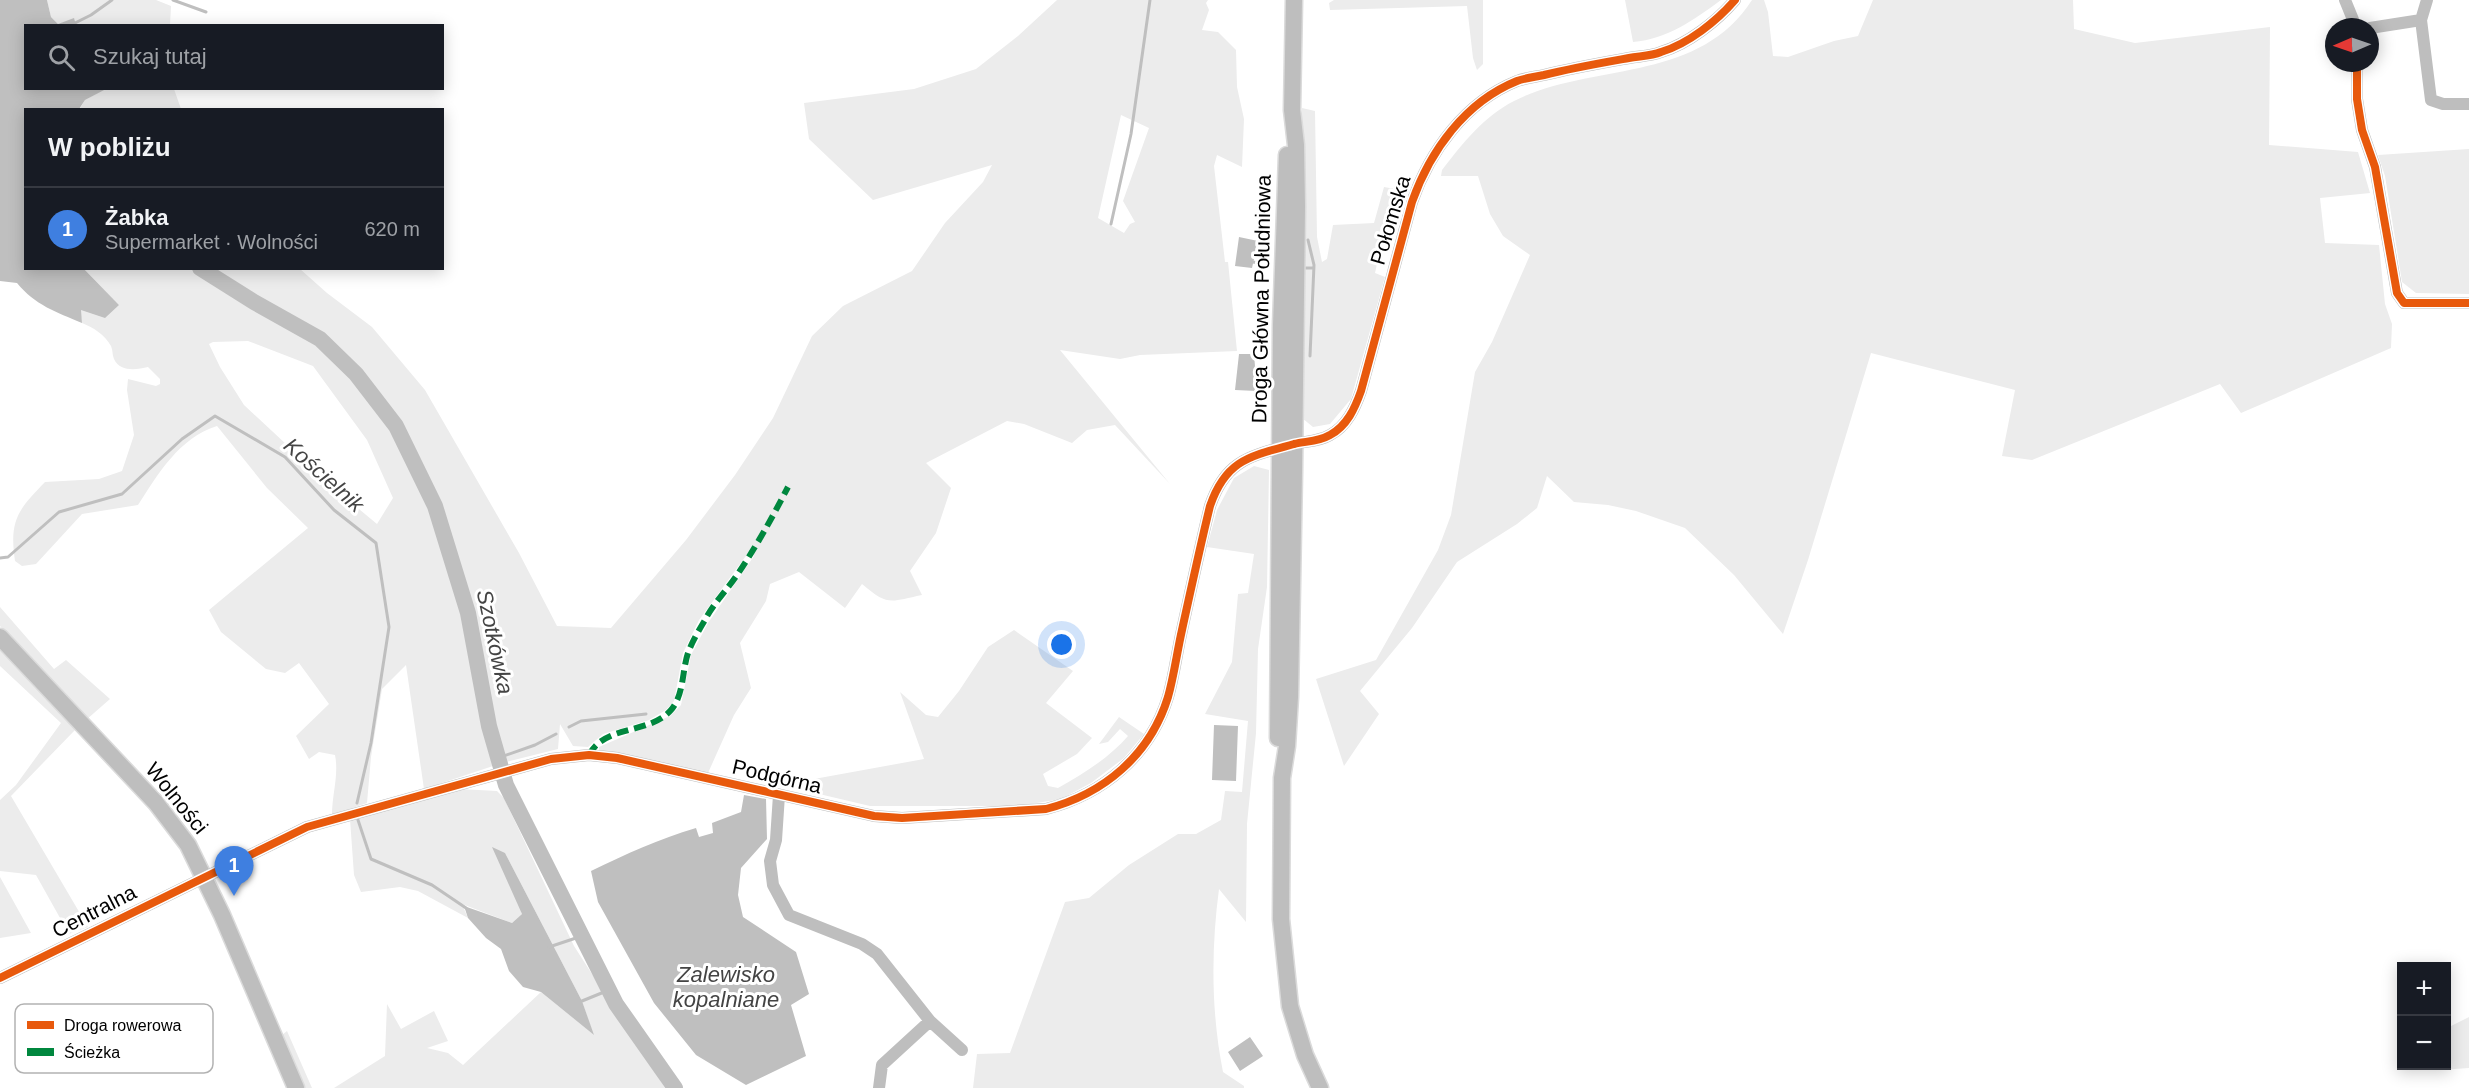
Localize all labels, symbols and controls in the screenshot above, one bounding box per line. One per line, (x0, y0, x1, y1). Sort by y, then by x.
north arrow (2325, 18, 2379, 72)
search box (24, 24, 444, 90)
icon: search (45, 41, 78, 74)
text: Szukaj tutaj (93, 44, 207, 69)
text: W pobliżu (48, 132, 171, 162)
street label: Połomska (1366, 172, 1415, 267)
street label: Droga Główna Południowa (1247, 174, 1275, 424)
text: Żabka (105, 205, 169, 230)
text: 1 (62, 218, 73, 240)
text: 620 m (364, 218, 420, 240)
text: Supermarket · Wolności (105, 231, 318, 253)
water label: Kościelnik (279, 433, 370, 518)
water label: Szotkówka (472, 587, 518, 697)
your location (1047, 630, 1076, 659)
street label: Podgórna (730, 755, 824, 798)
street label: Wolności (141, 758, 213, 838)
pin: 1 (214, 846, 254, 896)
street label: Centralna (48, 880, 140, 942)
water label: Zalewisko kopalniane (673, 962, 779, 1012)
map controls (2397, 962, 2451, 1070)
button: + (2397, 962, 2451, 1016)
legend (15, 1004, 213, 1073)
button: − (2397, 1016, 2451, 1070)
text: Droga rowerowa (64, 1017, 181, 1034)
text: Ścieżka (64, 1043, 120, 1061)

